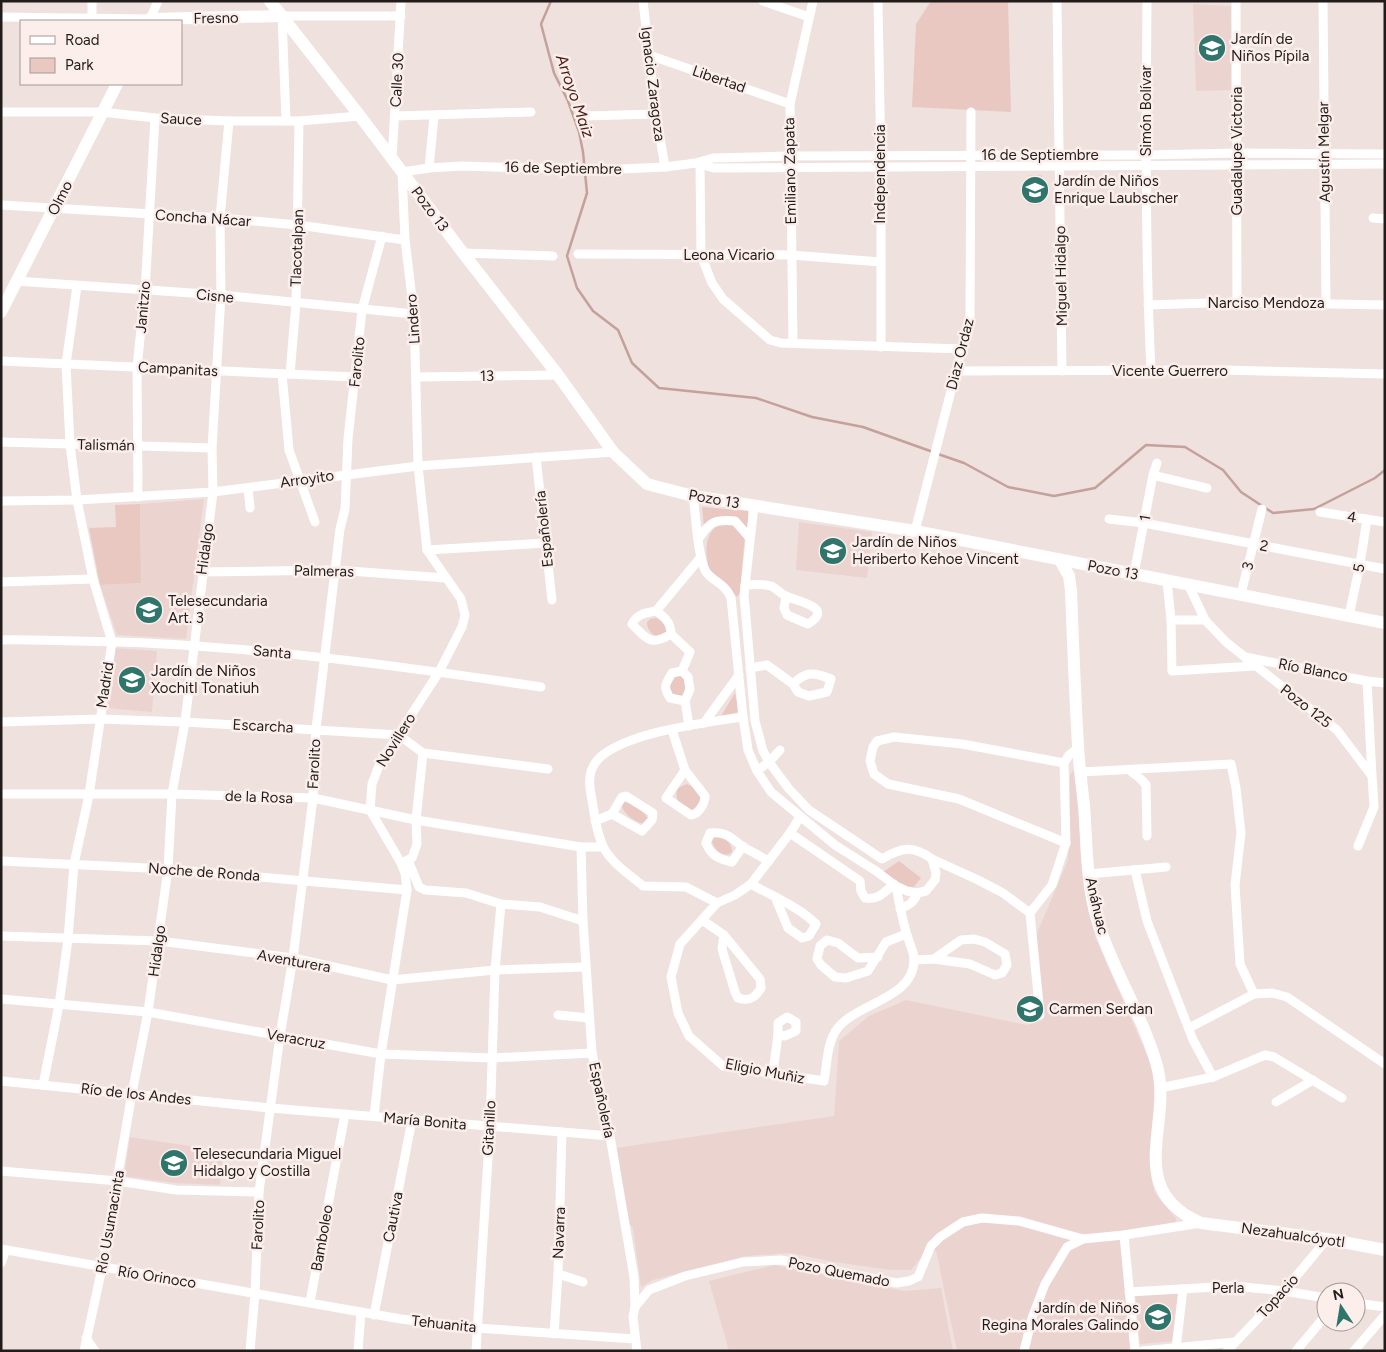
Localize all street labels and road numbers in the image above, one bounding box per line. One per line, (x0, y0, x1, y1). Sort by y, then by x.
street label: Fresno (193, 9, 239, 27)
street label: Ignacio Zaragoza (637, 26, 669, 142)
street label: Calle 30 (387, 52, 407, 108)
street label: Libertad (690, 61, 748, 97)
street label: Simón Bolívar (1137, 65, 1155, 157)
street label: Guadalupe Victoria (1228, 87, 1246, 215)
street label: Agustín Melgar (1314, 101, 1334, 203)
street label: Sauce (160, 109, 202, 129)
street label: Emiliano Zapata (780, 117, 800, 225)
street label: Independencia (871, 124, 889, 224)
street label: 16 de Septiembre (981, 146, 1099, 164)
street label: 16 de Septiembre (504, 158, 622, 178)
street label: Olmo (44, 177, 76, 218)
street label: Pozo 13 (407, 183, 453, 235)
street label: Concha Nácar (155, 206, 251, 230)
street label: Tlacotalpan (287, 209, 307, 287)
street label: Miguel Hidalgo (1051, 225, 1071, 326)
street label: Leona Vicario (683, 246, 775, 264)
street label: Janitzio (132, 280, 154, 334)
street label: Cisne (195, 285, 235, 307)
street label: Lindero (402, 293, 424, 345)
street label: Narciso Mendoza (1207, 294, 1325, 312)
street label: Diaz Ordaz (942, 316, 978, 392)
street label: Farolito (345, 336, 369, 388)
street label: Campanitas (138, 358, 218, 380)
street label: Vicente Guerrero (1112, 362, 1228, 380)
street label: 13 (480, 367, 494, 385)
street label: Talismán (77, 435, 135, 455)
street label: Arroyito (279, 466, 336, 492)
street label: Pozo 13 (687, 486, 741, 512)
street label: Españolería (531, 490, 557, 568)
street label: 4 (1346, 507, 1358, 527)
street label: 1 (1136, 513, 1154, 523)
street label: Hidalgo (192, 522, 218, 576)
street label: 2 (1258, 536, 1270, 556)
street label: Pozo 13 (1086, 556, 1140, 584)
street label: 3 (1238, 560, 1258, 572)
street label: Palmeras (294, 561, 354, 581)
street label: 5 (1349, 562, 1369, 574)
street label: Santa (252, 641, 292, 663)
street label: Río Blanco (1277, 654, 1350, 686)
street label: Madrid (92, 661, 118, 709)
street label: Pozo 125 (1277, 680, 1335, 732)
street label: Novillero (372, 710, 420, 770)
street label: Escarcha (232, 715, 294, 737)
street label: Farolito (304, 738, 324, 790)
street label: de la Rosa (225, 787, 293, 807)
street label: Noche de Ronda (147, 859, 261, 885)
street label: Anáhuac (1082, 875, 1112, 937)
street label: Hidalgo (144, 924, 170, 978)
street label: Aventurera (256, 946, 332, 976)
street label: Veracruz (265, 1025, 327, 1053)
street label: Eligio Muñiz (724, 1054, 806, 1088)
street label: Españolería (585, 1060, 619, 1140)
street label: Río de los Andes (80, 1079, 192, 1109)
street label: Gitanillo (479, 1100, 499, 1156)
street label: María Bonita (383, 1108, 467, 1134)
street label: Río Usumacinta (92, 1169, 128, 1275)
street label: Cautiva (379, 1190, 407, 1244)
street label: Farolito (248, 1199, 268, 1251)
street label: Bamboleo (307, 1203, 337, 1273)
street label: Navarra (549, 1207, 569, 1259)
street label: Nezahualcóyotl (1240, 1219, 1346, 1251)
street label: Pozo Quemado (787, 1253, 892, 1291)
street label: Río Orinoco (116, 1262, 198, 1292)
street label: Topacio (1254, 1270, 1303, 1322)
street label: Perla (1212, 1279, 1244, 1297)
street label: Tehuanita (411, 1312, 477, 1336)

